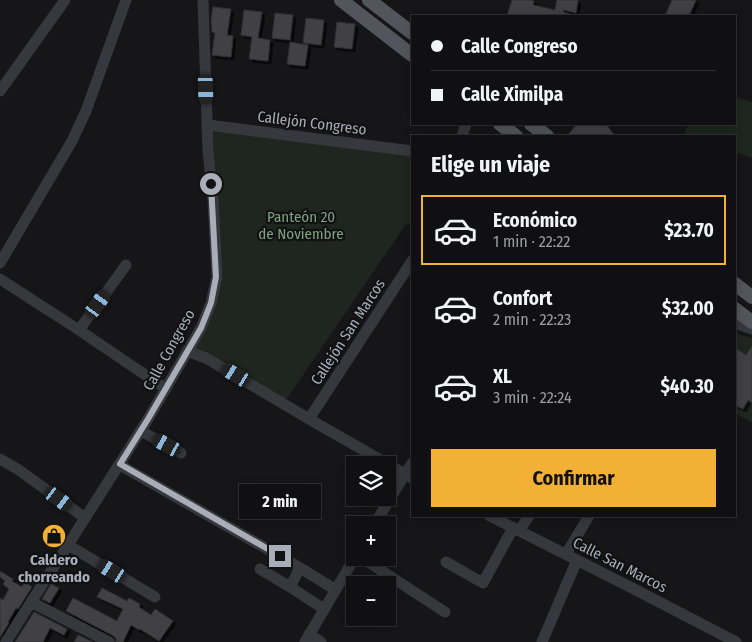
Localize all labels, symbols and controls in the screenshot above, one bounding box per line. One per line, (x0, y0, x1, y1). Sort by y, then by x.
text: Calle Congreso (461, 35, 578, 58)
car (197, 74, 214, 104)
text: Calle Ximilpa (461, 83, 563, 106)
street label: Callejón Congreso (256, 107, 368, 139)
text: Elige un viaje (431, 151, 550, 178)
route start (200, 173, 222, 195)
park label: Panteón 20 de Noviembre (258, 208, 344, 243)
icon: car (433, 208, 478, 253)
text: Económico (493, 209, 577, 232)
text: $23.70 (664, 219, 714, 242)
text: 1 min · 22:22 (493, 232, 570, 251)
street label: Callejón San Marcos (307, 276, 389, 388)
icon: car (433, 286, 478, 331)
car (83, 287, 112, 321)
text: Confort (493, 287, 553, 310)
text: $32.00 (662, 297, 714, 320)
street label: Calle Congreso (139, 306, 199, 394)
text: 2 min · 22:23 (493, 310, 571, 329)
car (219, 361, 252, 389)
icon: car (433, 364, 478, 409)
text: XL (493, 365, 512, 388)
text: $40.30 (660, 375, 714, 398)
text: 3 min · 22:24 (493, 388, 572, 407)
car (150, 431, 183, 459)
button: Confirmar (431, 449, 716, 507)
map controls (346, 456, 396, 626)
button: layers (346, 456, 396, 506)
car (42, 484, 75, 514)
callout: 2 min (239, 484, 321, 518)
text: 2 min (262, 492, 298, 511)
button: + (346, 516, 396, 566)
shop icon: Caldero chorreando (41, 523, 67, 549)
street label: Calle San Marcos (570, 534, 670, 596)
route end (269, 545, 291, 567)
place label: Caldero chorreando (18, 551, 90, 586)
car (95, 557, 128, 585)
button: − (346, 576, 396, 626)

